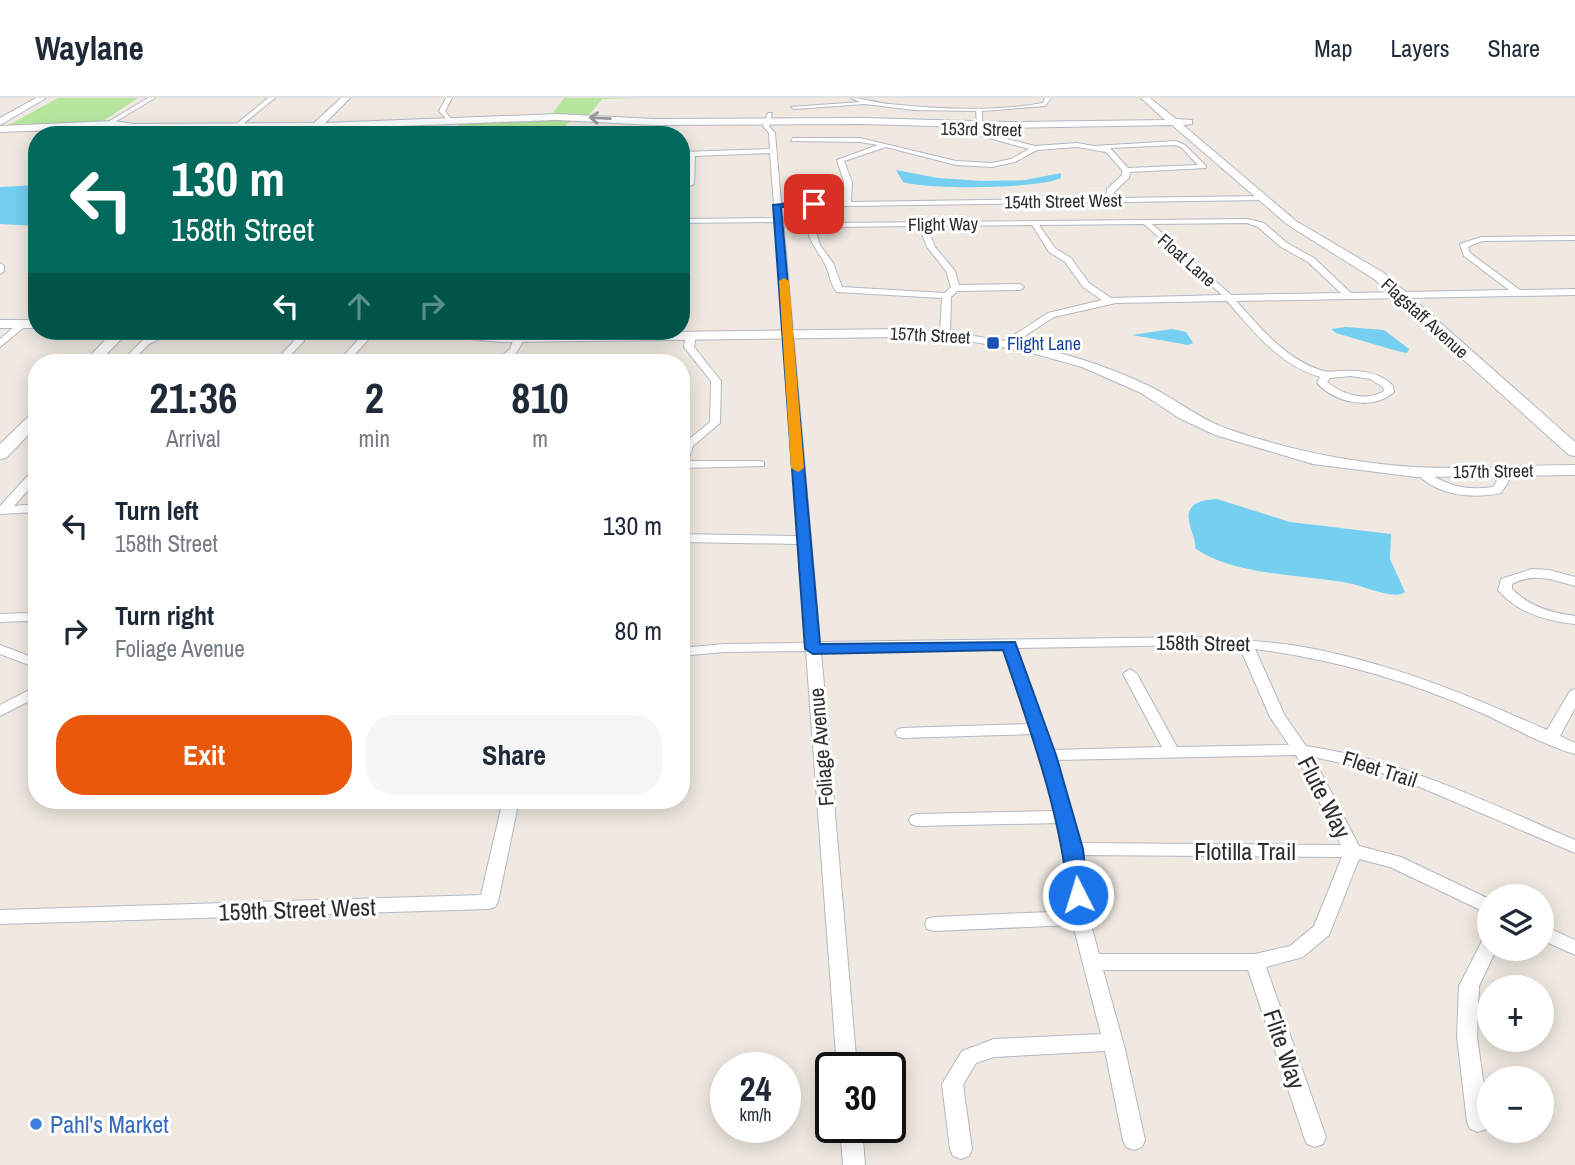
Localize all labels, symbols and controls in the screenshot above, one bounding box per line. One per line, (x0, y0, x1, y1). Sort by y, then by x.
text: Waylane (35, 26, 144, 70)
text: Map (1314, 32, 1352, 64)
text: Layers (1390, 32, 1449, 64)
text: Share (1487, 32, 1540, 64)
one-way arrow (589, 111, 612, 124)
street label: 153rd Street (940, 116, 1022, 142)
text: 130 m (171, 145, 285, 211)
icon: left (56, 154, 147, 245)
pin (784, 174, 844, 234)
icon: arrive (795, 185, 833, 223)
street label: 154th Street West (1004, 187, 1122, 215)
text: 158th Street (171, 208, 314, 251)
street label: Flight Way (908, 211, 979, 237)
street label: Float Lane (1152, 228, 1222, 292)
street label: Flagstaff Avenue (1376, 272, 1474, 364)
icon: left (267, 287, 305, 325)
icon: ahead (340, 287, 378, 325)
icon: right (413, 287, 451, 325)
street label: 157th Street (889, 320, 971, 350)
place label: Flight Lane (1007, 331, 1081, 356)
marker: Flight Lane (985, 335, 1001, 351)
text: 21:36 (149, 370, 237, 426)
text: 2 (365, 370, 384, 426)
text: 810 (511, 370, 569, 426)
text: Arrival (166, 423, 221, 454)
text: min (359, 423, 390, 454)
text: m (532, 423, 548, 454)
street label: 157th Street (1453, 458, 1533, 484)
text: Turn left (115, 493, 199, 528)
icon: left (56, 507, 94, 545)
text: 130 m (603, 508, 662, 543)
text: 158th Street (115, 528, 218, 559)
text: Turn right (115, 598, 214, 633)
icon: right (56, 612, 94, 650)
text: 80 m (615, 613, 662, 648)
street label: 158th Street (1156, 628, 1250, 658)
text: Foliage Avenue (115, 633, 245, 664)
street label: Foliage Avenue (801, 687, 841, 807)
button: Exit (56, 715, 352, 795)
button: Share (366, 715, 662, 795)
street label: Fleet Trail (1339, 743, 1421, 795)
street label: Flute Way (1291, 751, 1359, 844)
street label: Flotilla Trail (1194, 835, 1296, 867)
position arrow (1041, 858, 1115, 932)
map controls (1477, 884, 1554, 1143)
button: layers (1477, 884, 1554, 961)
street label: 159th Street West (218, 890, 377, 928)
button: + (1477, 975, 1554, 1052)
street label: Flite Way (1256, 1005, 1314, 1093)
speed limit sign: 30 (815, 1052, 906, 1143)
text: 24 (740, 1065, 771, 1112)
button: − (1477, 1066, 1554, 1143)
text: km/h (740, 1102, 772, 1127)
place label: Pahl's Market (50, 1108, 169, 1140)
marker: Pahl's Market (28, 1116, 44, 1132)

